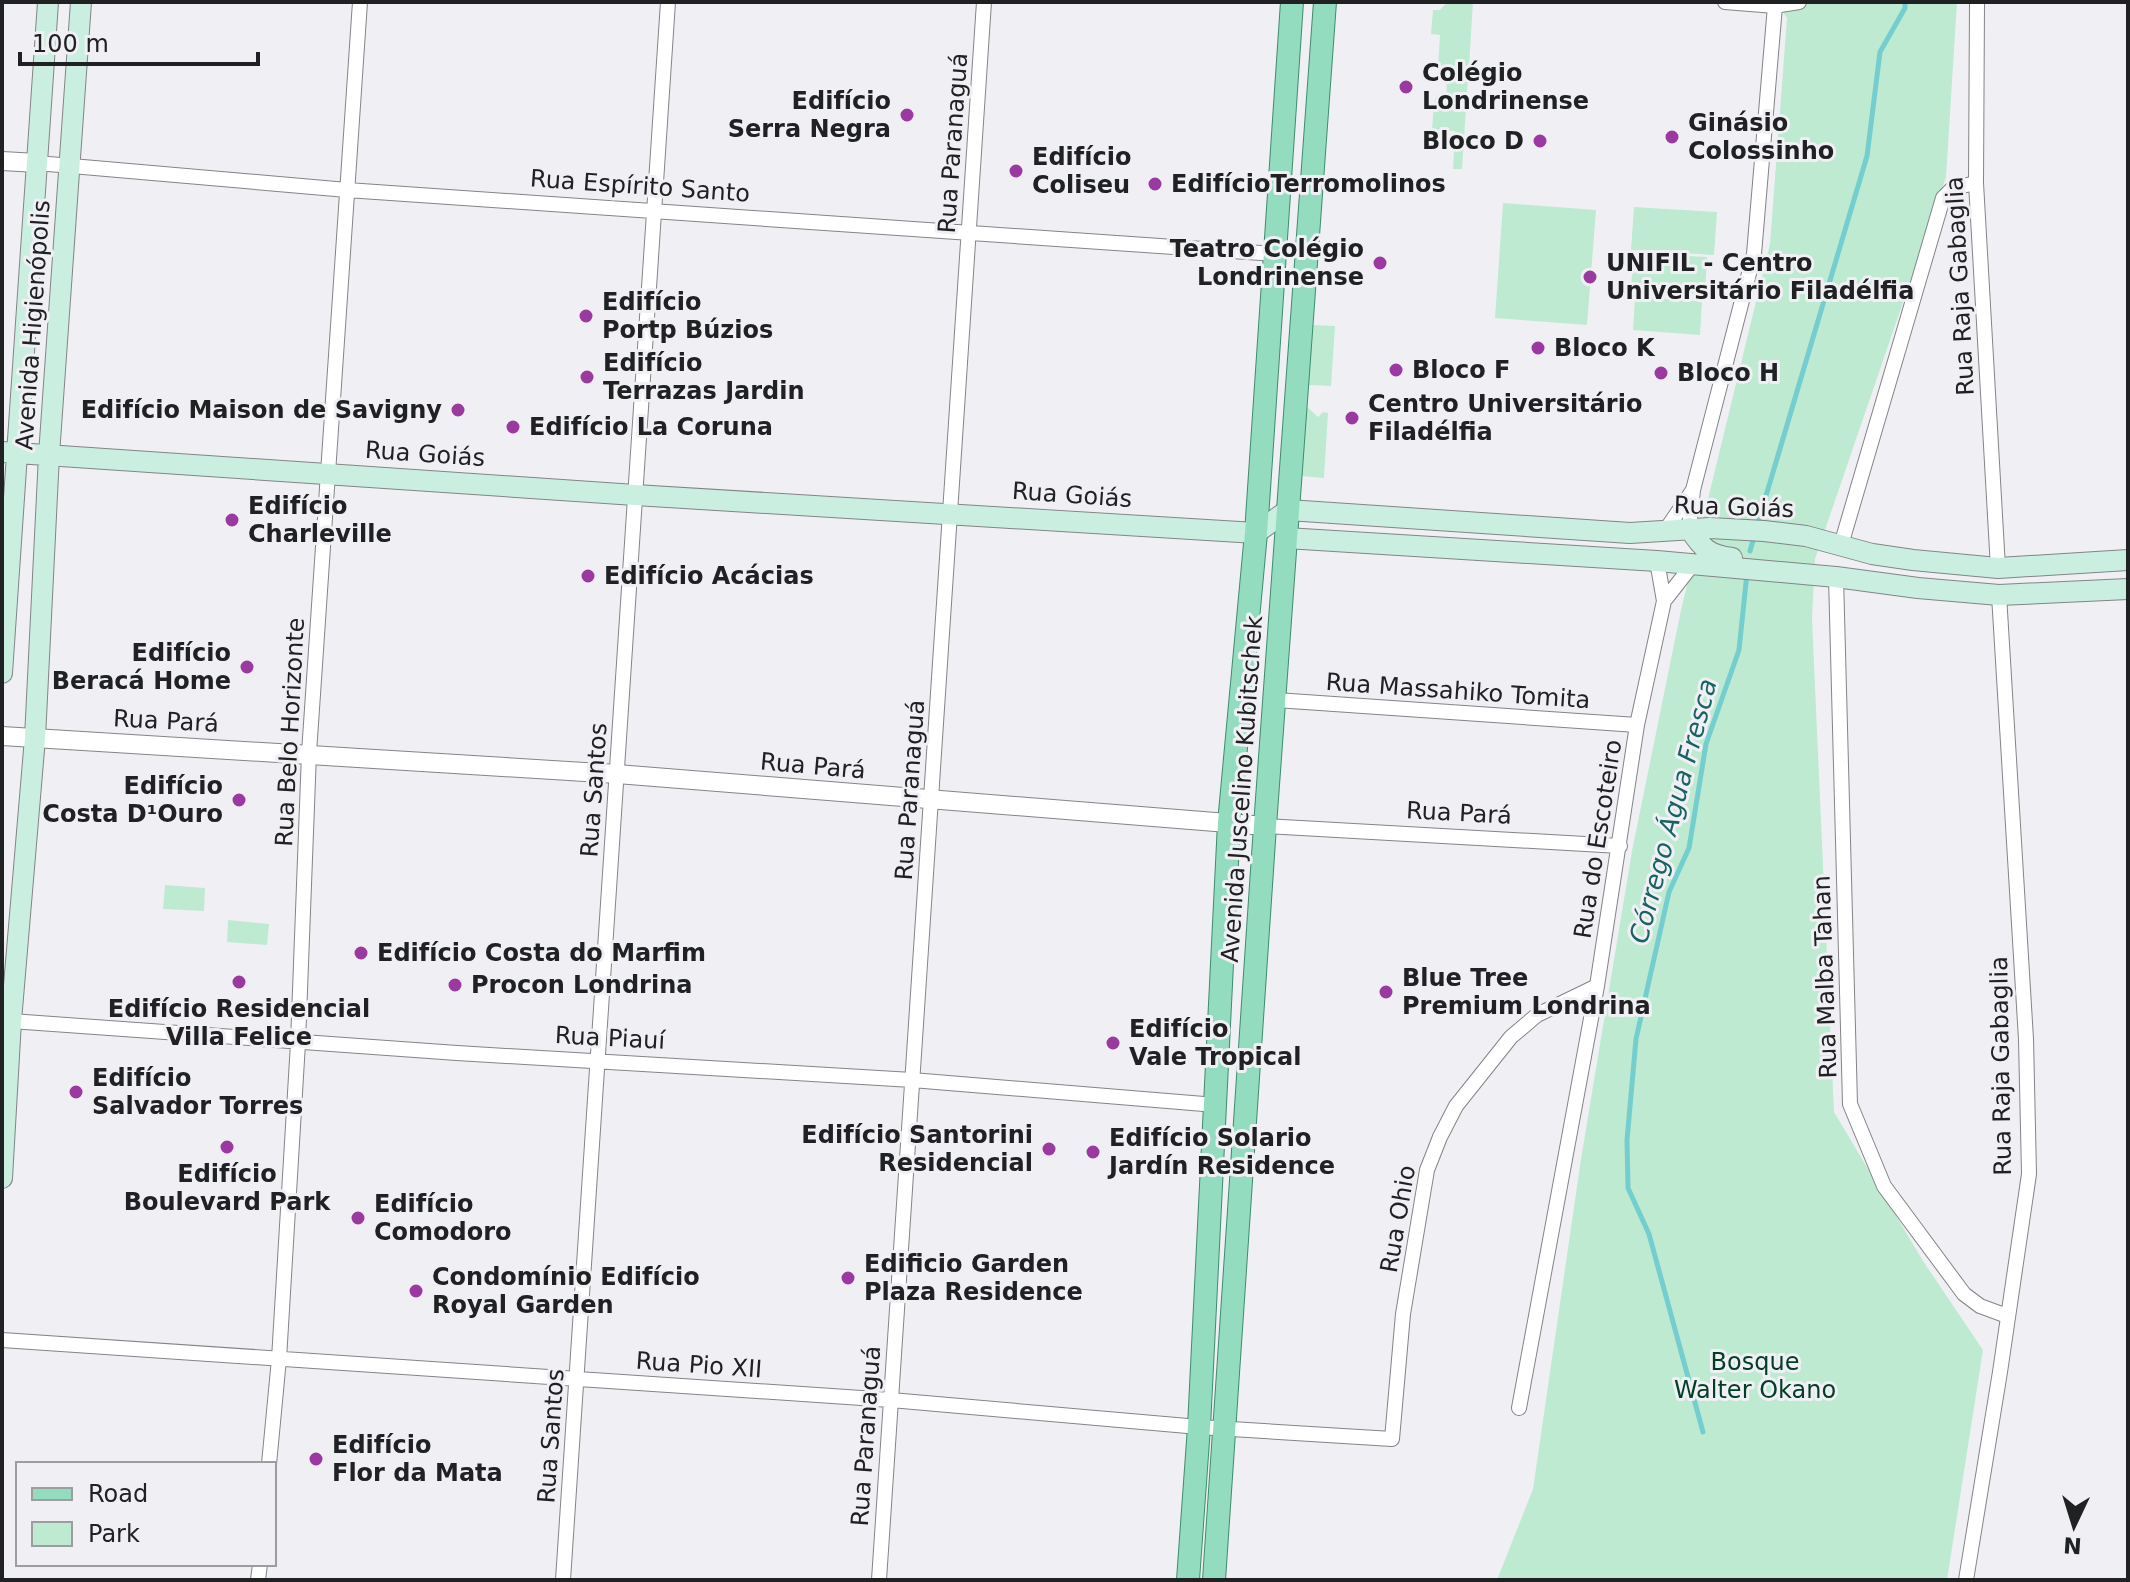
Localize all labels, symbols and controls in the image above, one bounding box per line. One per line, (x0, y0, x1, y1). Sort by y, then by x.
scale bar (20, 16, 258, 66)
text: 100 m (32, 30, 109, 58)
street label: Rua Paranaguá (933, 52, 973, 234)
place label: Colégio Londrinense (1422, 59, 1589, 115)
marker: Colégio Londrinense (1397, 78, 1415, 96)
place label: Edifício Serra Negra (728, 87, 891, 143)
marker: Edifício Serra Negra (898, 106, 916, 124)
place label: Ginásio Colossinho (1688, 109, 1834, 165)
place label: Bloco D (1422, 127, 1524, 155)
marker: Ginásio Colossinho (1663, 128, 1681, 146)
marker: Bloco D (1531, 132, 1549, 150)
place label: Edifício Coliseu (1032, 143, 1131, 199)
marker: Edifício Coliseu (1007, 162, 1025, 180)
street label: Rua Espírito Santo (529, 164, 751, 208)
place label: EdifícioTerromolinos (1171, 170, 1446, 198)
marker: EdifícioTerromolinos (1146, 175, 1164, 193)
street label: Rua Raja Gabaglia (1940, 176, 1980, 396)
street label: Avenida Higienópolis (10, 199, 56, 451)
place label: Teatro Colégio Londrinense (1170, 235, 1364, 291)
place label: UNIFIL - Centro Universitário Filadélfia (1606, 249, 1914, 305)
marker: Teatro Colégio Londrinense (1371, 254, 1389, 272)
marker: UNIFIL - Centro Universitário Filadélfia (1581, 268, 1599, 286)
place label: Edifício Portp Búzios (602, 288, 773, 344)
marker: Edifício Portp Búzios (577, 307, 595, 325)
place label: Bloco K (1554, 334, 1656, 362)
marker: Bloco K (1529, 339, 1547, 357)
place label: Edifício Terrazas Jardin (603, 349, 805, 405)
place label: Bloco F (1412, 356, 1510, 384)
place label: Bloco H (1677, 359, 1779, 387)
marker: Bloco F (1387, 361, 1405, 379)
marker: Bloco H (1652, 364, 1670, 382)
marker: Edifício Terrazas Jardin (578, 368, 596, 386)
place label: Centro Universitário Filadélfia (1368, 390, 1642, 446)
place label: Edifício Maison de Savigny (81, 396, 442, 424)
marker: Edifício Maison de Savigny (449, 401, 467, 419)
marker: Centro Universitário Filadélfia (1343, 409, 1361, 427)
place label: Edifício La Coruna (529, 413, 773, 441)
marker: Edifício La Coruna (504, 418, 522, 436)
street label: Rua Goiás (364, 436, 486, 472)
street label: Rua Goiás (1011, 477, 1133, 513)
street label: Rua Goiás (1673, 491, 1795, 523)
place label: Edifício Charleville (248, 492, 392, 548)
marker: Edifício Charleville (223, 511, 241, 529)
place label: Edifício Acácias (604, 562, 814, 590)
marker: Edifício Acácias (579, 567, 597, 585)
street label: Avenida Juscelino Kubitschek (1216, 615, 1268, 963)
street label: Rua Belo Horizonte (270, 617, 310, 847)
place label: Edifício Beracá Home (52, 639, 231, 695)
marker: Edifício Beracá Home (238, 658, 256, 676)
street label: Rua Massahiko Tomita (1325, 668, 1591, 714)
water label: Córrego Água Fresca (1622, 675, 1723, 946)
street label: Rua Paranaguá (890, 699, 930, 881)
street label: Rua Pará (112, 704, 220, 738)
street label: Rua Santos (575, 722, 613, 858)
street label: Rua do Escoteiro (1568, 737, 1628, 941)
street label: Rua Pará (759, 747, 867, 785)
place label: Edifício Costa D¹Ouro (42, 772, 223, 828)
marker: Edifício Costa D¹Ouro (230, 791, 248, 809)
street label: Rua Pará (1405, 796, 1513, 830)
street label: Rua Malba Tahan (1807, 875, 1843, 1079)
place label: Edifício Costa do Marfim (377, 939, 706, 967)
marker: Edifício Costa do Marfim (352, 944, 370, 962)
street label: Rua Raja Gabaglia (1985, 956, 2017, 1176)
place label: Blue Tree Premium Londrina (1402, 964, 1651, 1020)
place label: Procon Londrina (471, 971, 692, 999)
marker: Edifício Residencial Villa Felice (230, 973, 248, 991)
marker: Procon Londrina (446, 976, 464, 994)
marker: Blue Tree Premium Londrina (1377, 983, 1395, 1001)
place label: Edifício Residencial Villa Felice (108, 995, 370, 1051)
place label: Edifício Vale Tropical (1129, 1015, 1301, 1071)
street label: Rua Piauí (554, 1021, 667, 1055)
marker: Edifício Vale Tropical (1104, 1034, 1122, 1052)
place label: Edifício Salvador Torres (92, 1064, 303, 1120)
marker: Edifício Salvador Torres (67, 1083, 85, 1101)
place label: Edifício Santorini Residencial (801, 1121, 1033, 1177)
place label: Edifício Solario Jardín Residence (1107, 1124, 1335, 1180)
marker: Edifício Boulevard Park (218, 1138, 236, 1156)
marker: Edifício Santorini Residencial (1040, 1140, 1058, 1158)
marker: Edifício Solario Jardín Residence (1084, 1143, 1102, 1161)
place label: Edifício Boulevard Park (124, 1160, 331, 1216)
street label: Rua Ohio (1375, 1163, 1421, 1275)
place label: Edifício Comodoro (374, 1190, 512, 1246)
marker: Edifício Comodoro (349, 1209, 367, 1227)
place label: Edificio Garden Plaza Residence (864, 1250, 1083, 1306)
place label: Condomínio Edifício Royal Garden (432, 1263, 700, 1319)
marker: Edificio Garden Plaza Residence (839, 1269, 857, 1287)
marker: Condomínio Edifício Royal Garden (407, 1282, 425, 1300)
street label: Rua Paranaguá (846, 1345, 886, 1527)
street label: Rua Pio XII (635, 1347, 763, 1383)
park label: Bosque Walter Okano (1674, 1348, 1836, 1404)
street label: Rua Santos (532, 1368, 570, 1504)
place label: Edifício Flor da Mata (332, 1431, 503, 1487)
marker: Edifício Flor da Mata (307, 1450, 325, 1468)
legend (16, 1462, 276, 1566)
text: Road (88, 1480, 148, 1508)
north arrow (2034, 1486, 2114, 1566)
text: Park (88, 1520, 140, 1548)
text: N (2063, 1532, 2083, 1559)

